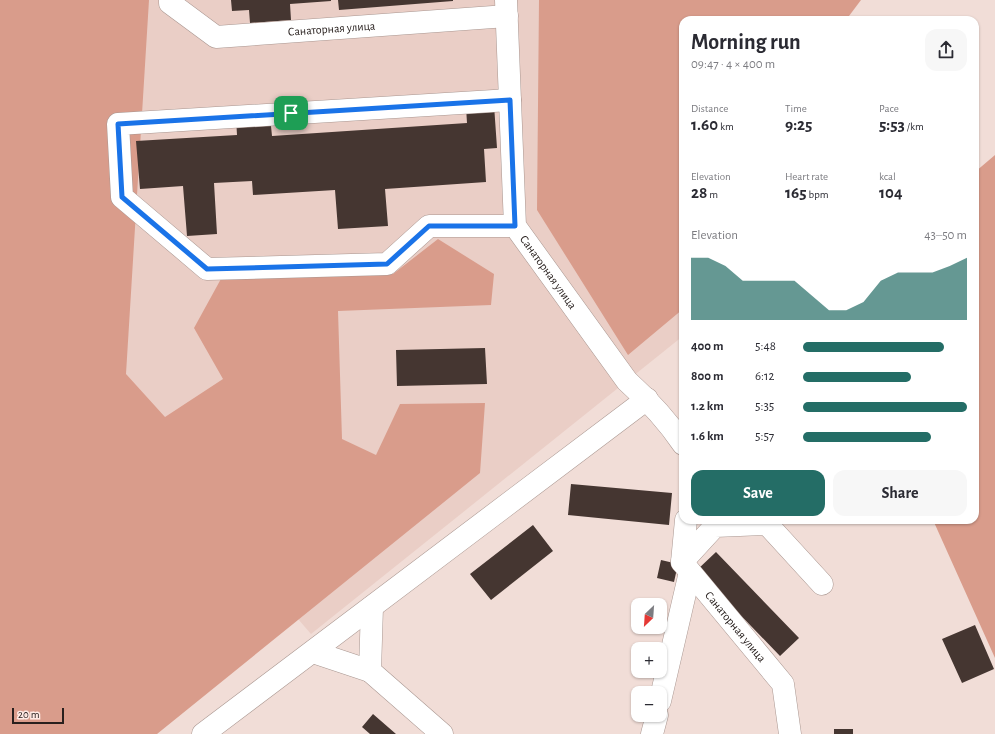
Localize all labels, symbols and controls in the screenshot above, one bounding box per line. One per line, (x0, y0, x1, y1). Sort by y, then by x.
street label: Санаторная улица (287, 19, 376, 38)
button: share (925, 29, 967, 71)
text: Morning run (691, 31, 801, 53)
text: 09:47 · 4 × 400 m (691, 58, 775, 71)
pin (274, 96, 308, 130)
icon: arrive (280, 102, 302, 124)
text: Distance (691, 103, 728, 114)
text: Time (785, 103, 807, 114)
text: Pace (879, 103, 899, 114)
text: 1.60 (691, 116, 718, 133)
text: 9:25 (785, 116, 812, 133)
text: 5:53 (879, 116, 905, 133)
text: km (718, 121, 734, 132)
text: /km (905, 121, 924, 132)
text: Elevation (691, 171, 731, 182)
text: Heart rate (785, 171, 828, 182)
text: kcal (879, 171, 896, 182)
text: 28 (691, 184, 707, 201)
text: 165 (785, 184, 807, 201)
text: 104 (879, 184, 903, 201)
text: m (707, 189, 718, 200)
text: bpm (807, 189, 828, 200)
text: Elevation (691, 229, 738, 242)
text: 43–50 m (924, 229, 967, 242)
street label: Санаторная улица (518, 233, 579, 312)
text: 400 m (691, 340, 724, 353)
text: 5:48 (755, 340, 776, 353)
text: 800 m (691, 370, 723, 383)
text: 6:12 (755, 370, 774, 383)
text: 1.2 km (691, 400, 724, 413)
text: 5:35 (755, 400, 774, 413)
text: 1.6 km (691, 430, 724, 443)
text: 5:57 (755, 430, 774, 443)
button: Save (691, 470, 825, 516)
button: Share (833, 470, 967, 516)
street label: Санаторная улица (703, 589, 768, 665)
north arrow (631, 598, 667, 634)
map controls (631, 598, 667, 722)
button: + (631, 642, 667, 678)
button: − (631, 686, 667, 722)
scale bar (12, 706, 64, 725)
text: 20 m (18, 709, 39, 720)

